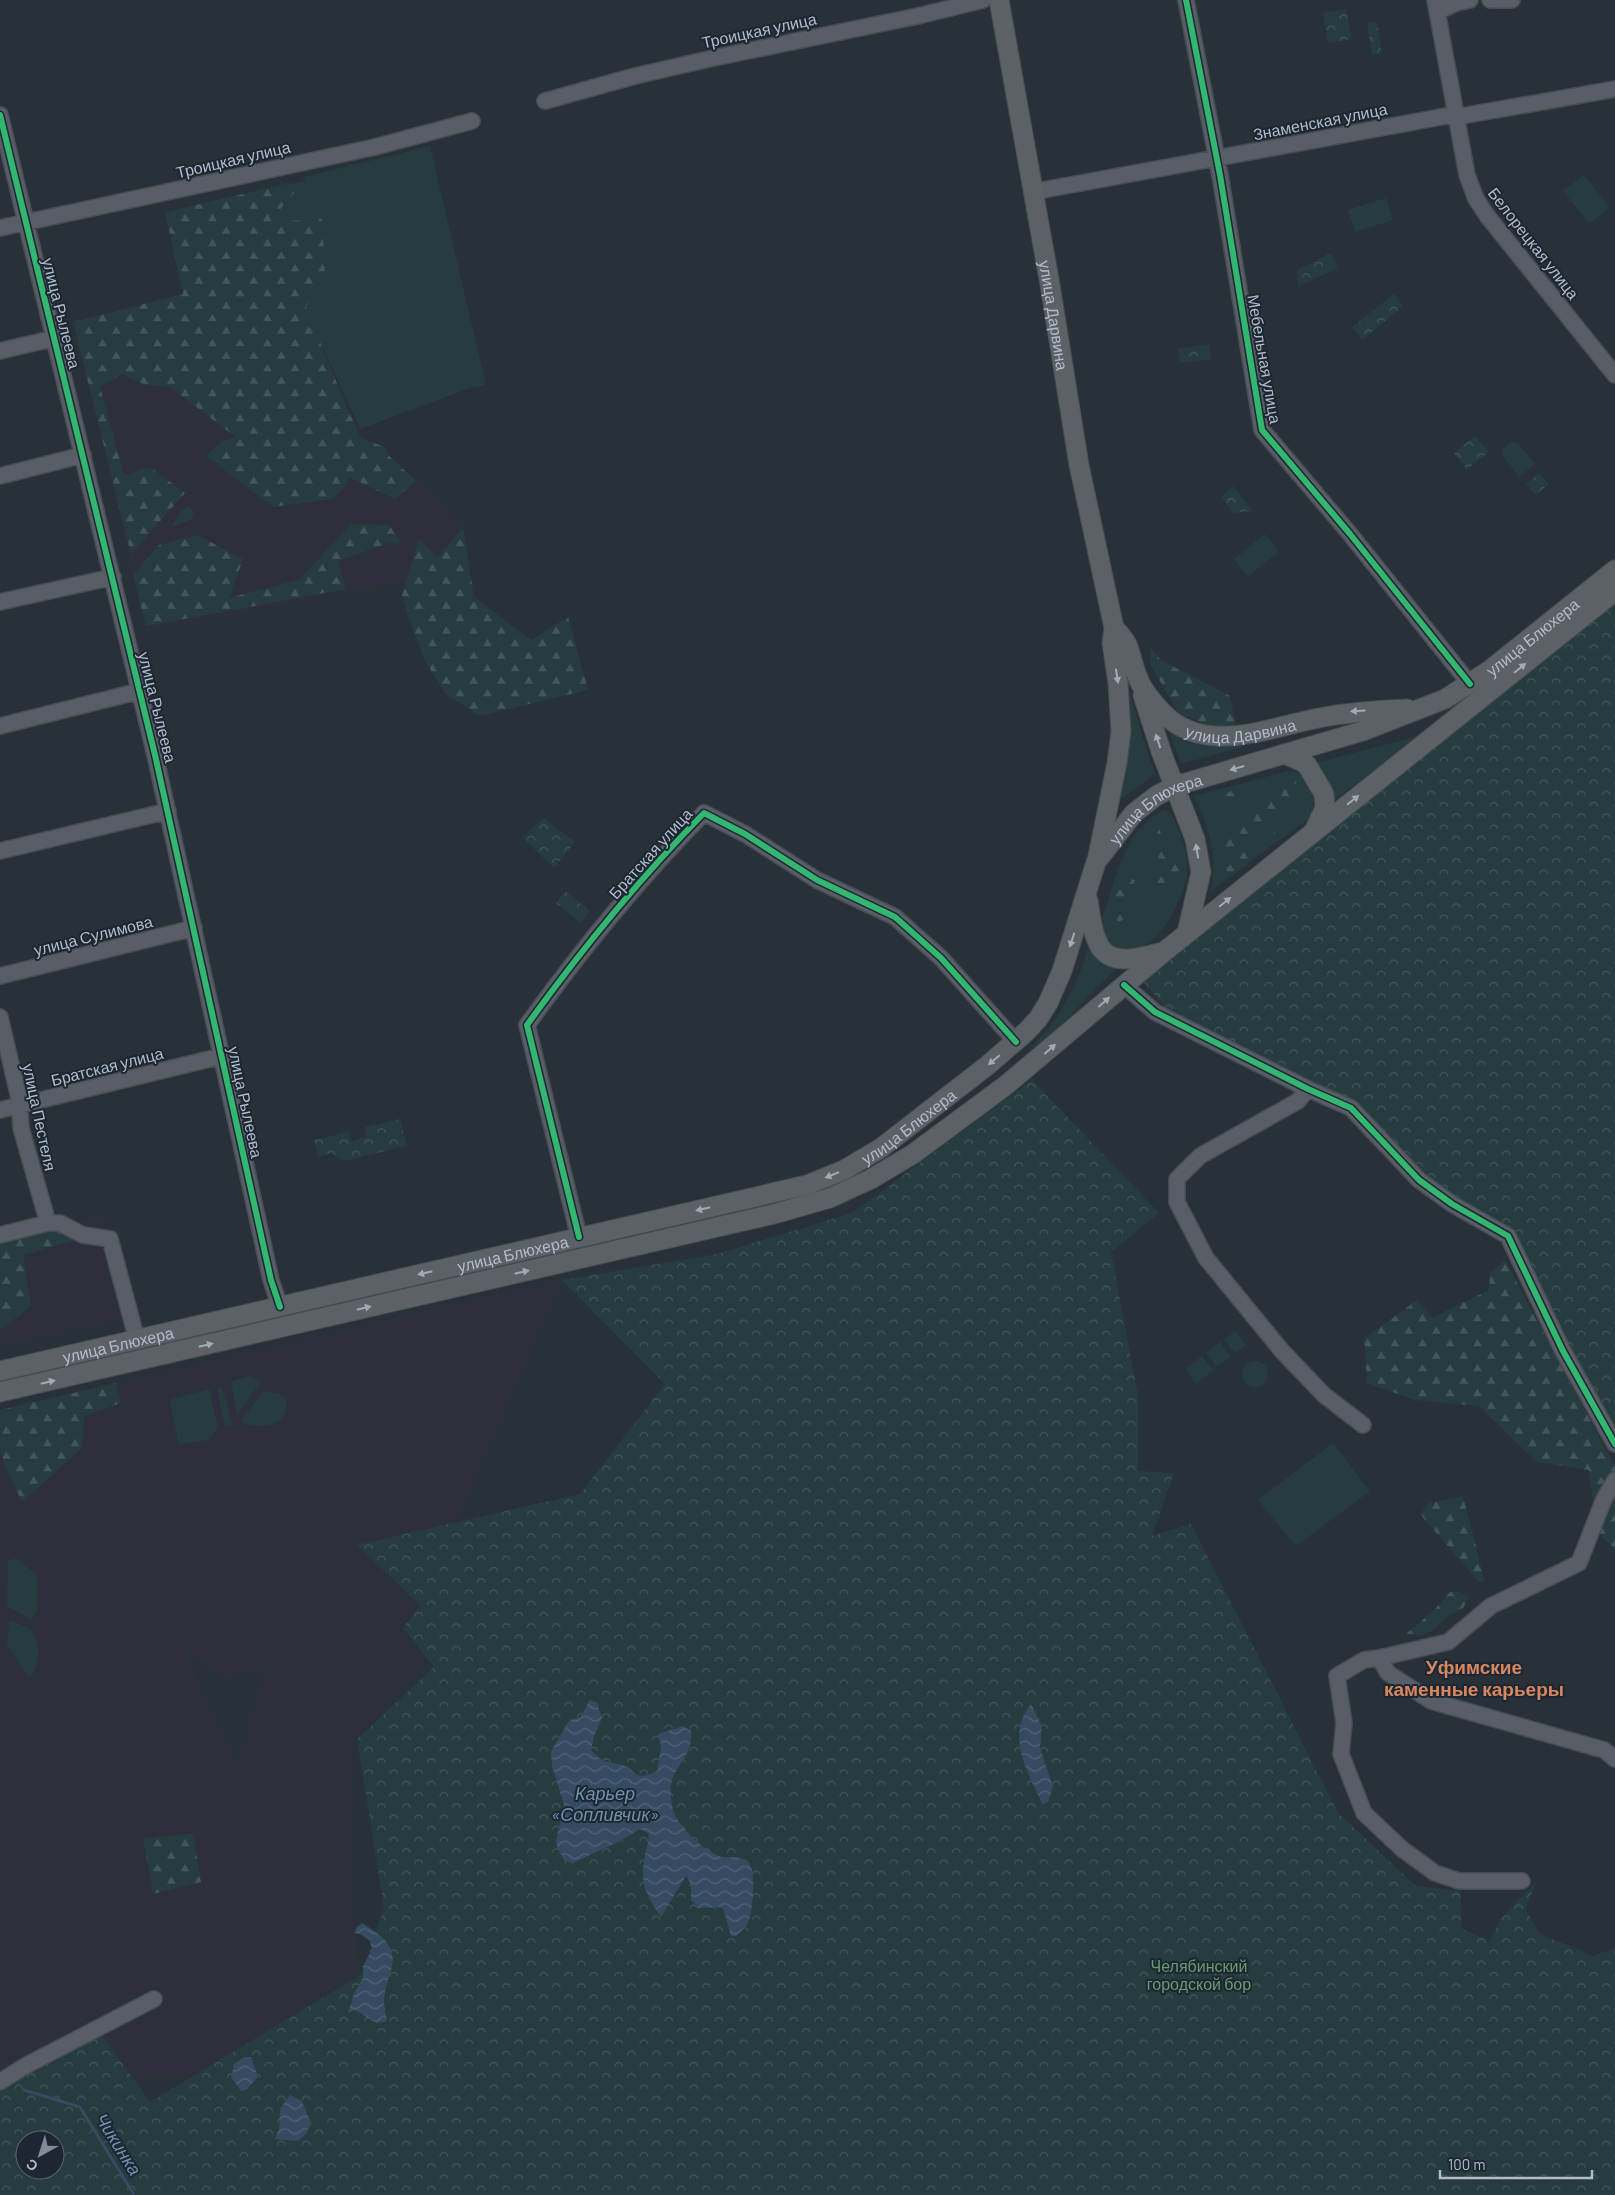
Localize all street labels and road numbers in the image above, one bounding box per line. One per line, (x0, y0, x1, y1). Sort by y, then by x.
street label: Троицкая улица (700, 9, 818, 51)
street label: Знаменская улица (1251, 99, 1389, 143)
street label: Троицкая улица (174, 137, 292, 181)
street label: Белорецкая улица (1485, 183, 1584, 303)
street label: улица Рылеева (39, 256, 85, 371)
street label: улица Дарвина (1036, 259, 1073, 372)
street label: Мебельная улица (1244, 293, 1286, 425)
street label: улица Блюхера (1482, 594, 1582, 679)
street label: улица Рылеева (135, 650, 181, 765)
street label: улица Дарвина (1183, 714, 1298, 746)
street label: улица Блюхера (1104, 769, 1204, 847)
street label: Братская улица (604, 804, 696, 902)
street label: улица Сулимова (32, 911, 154, 959)
street label: Братская улица (49, 1043, 165, 1089)
street label: улица Рылеева (225, 1044, 267, 1160)
street label: улица Пестеля (19, 1062, 61, 1172)
street label: улица Блюхера (857, 1084, 959, 1167)
street label: улица Блюхера (455, 1231, 570, 1275)
street label: улица Блюхера (61, 1322, 175, 1366)

